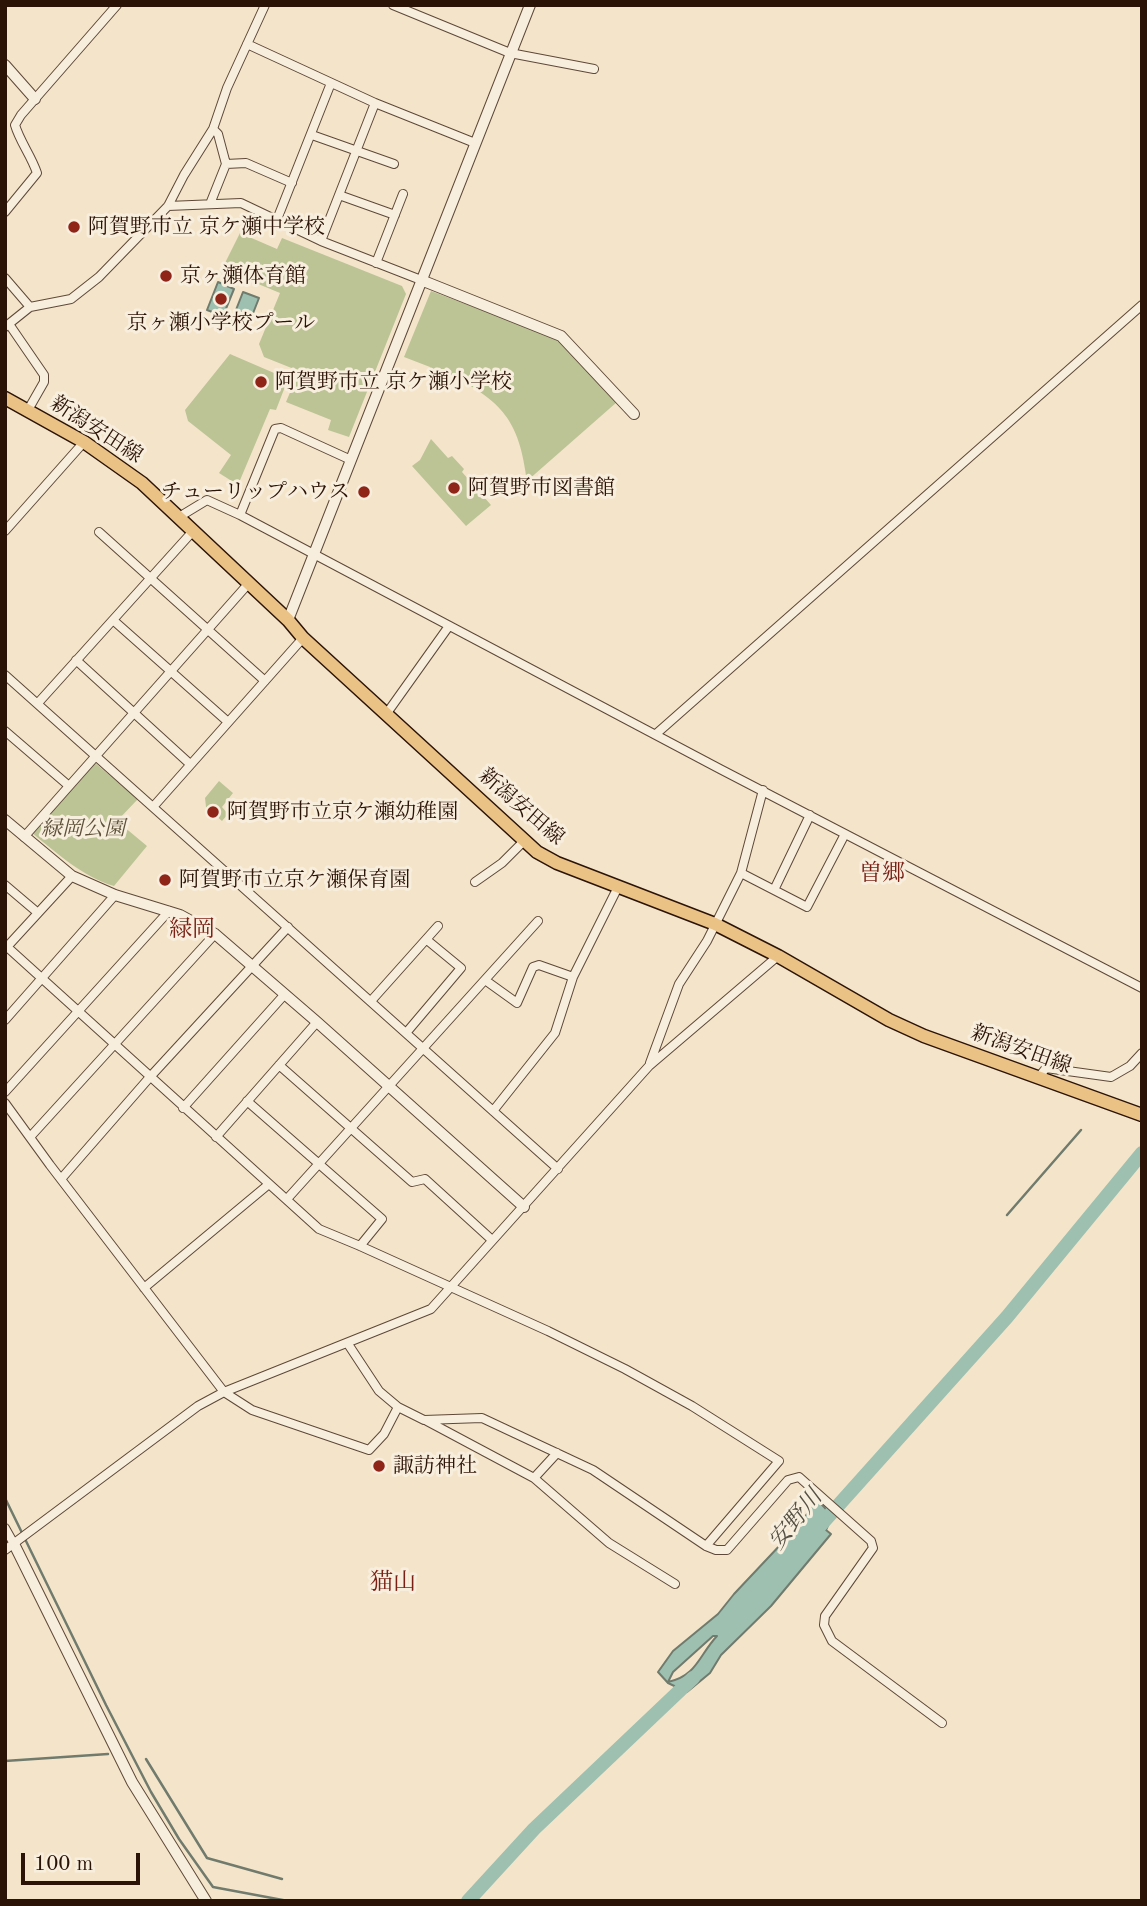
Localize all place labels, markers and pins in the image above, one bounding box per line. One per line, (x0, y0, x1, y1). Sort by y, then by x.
place label: 阿賀野市立 京ケ瀬中学校 (88, 214, 325, 240)
marker: 阿賀野市立 京ケ瀬中学校 (66, 219, 82, 235)
place label: 京ヶ瀬体育館 (180, 263, 306, 289)
marker: 京ヶ瀬体育館 (158, 268, 174, 284)
marker: 京ヶ瀬小学校プール (213, 291, 229, 307)
place label: 京ヶ瀬小学校プール (127, 310, 315, 336)
place label: 阿賀野市立 京ケ瀬小学校 (275, 369, 512, 395)
marker: 阿賀野市立 京ケ瀬小学校 (253, 374, 269, 390)
place label: 阿賀野市図書館 (468, 475, 615, 501)
place label: チューリップハウス (161, 479, 350, 505)
marker: 阿賀野市図書館 (446, 480, 462, 496)
marker: チューリップハウス (356, 484, 372, 500)
place label: 阿賀野市立京ケ瀬幼稚園 (227, 799, 458, 825)
marker: 阿賀野市立京ケ瀬幼稚園 (205, 804, 221, 820)
place label: 阿賀野市立京ケ瀬保育園 (179, 867, 410, 893)
marker: 阿賀野市立京ケ瀬保育園 (157, 872, 173, 888)
place label: 諏訪神社 (393, 1453, 477, 1479)
marker: 諏訪神社 (371, 1458, 387, 1474)

